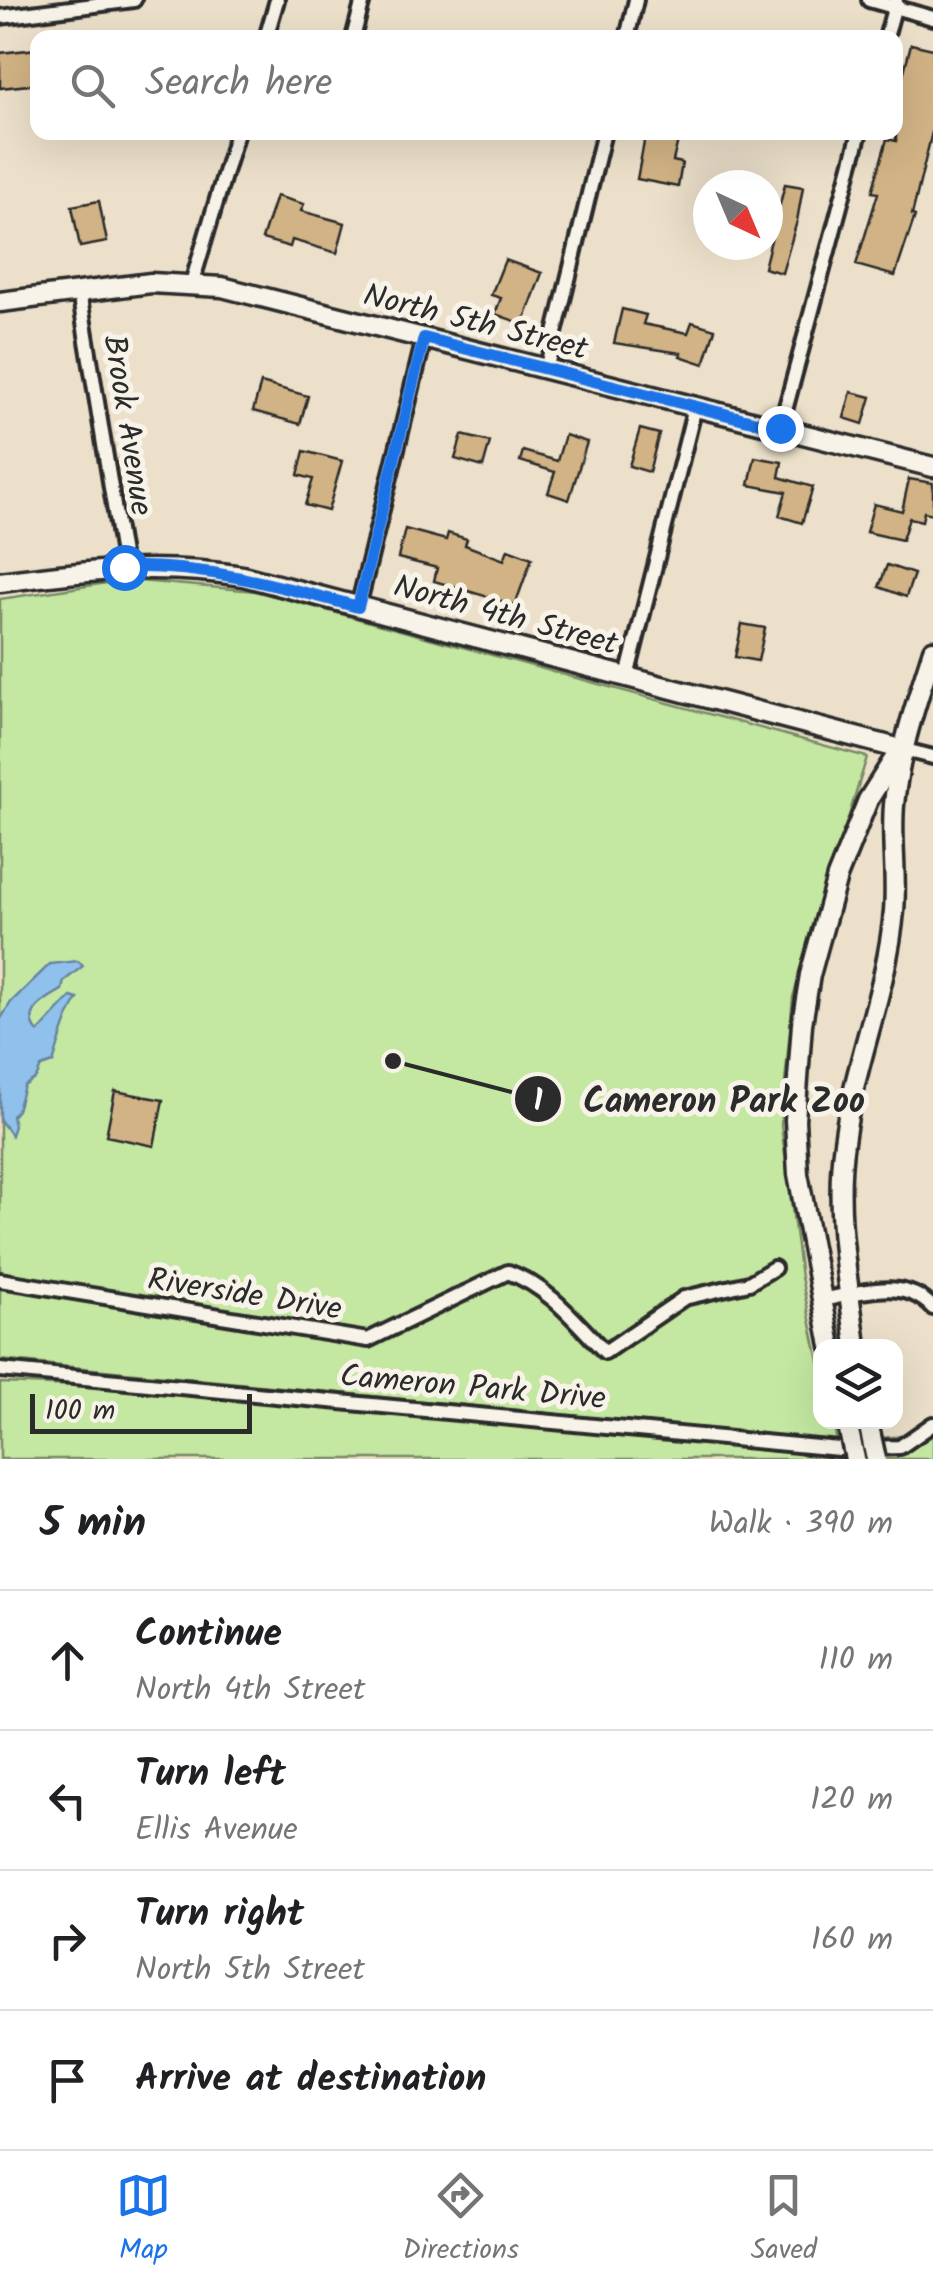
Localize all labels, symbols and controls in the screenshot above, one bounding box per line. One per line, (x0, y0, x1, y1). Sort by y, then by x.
search box (30, 30, 903, 140)
text: Search here (145, 55, 332, 115)
icon: search (65, 58, 120, 113)
north arrow (693, 170, 783, 260)
street label: North 5th Street (358, 271, 594, 376)
street label: Brook Avenue (87, 332, 166, 519)
route end (758, 406, 804, 452)
route start (102, 545, 148, 591)
street label: North 4th Street (388, 562, 624, 671)
callout: Cameron Park Zoo (513, 1067, 884, 1132)
text: Cameron Park Zoo (583, 1075, 865, 1131)
text: 1 (533, 1078, 543, 1126)
street label: Riverside Drive (144, 1255, 345, 1336)
map controls (813, 1339, 903, 1429)
button: layers (813, 1339, 903, 1429)
street label: Cameron Park Drive (338, 1351, 608, 1426)
scale bar (30, 1389, 252, 1434)
text: 100 m (45, 1389, 115, 1434)
text: 5 min (40, 1491, 146, 1558)
text: Walk · 390 m (709, 1499, 893, 1550)
text: Continue (135, 1605, 282, 1665)
icon: ahead (40, 1633, 95, 1688)
text: 110 m (819, 1635, 893, 1686)
text: North 4th Street (135, 1665, 365, 1716)
text: Turn left (135, 1745, 286, 1805)
icon: left (40, 1773, 95, 1828)
text: 120 m (810, 1775, 893, 1826)
text: Ellis Avenue (135, 1805, 298, 1856)
text: Turn right (135, 1885, 304, 1945)
icon: right (40, 1913, 95, 1968)
text: 160 m (811, 1915, 893, 1966)
text: North 5th Street (135, 1945, 365, 1996)
text: Arrive at destination (135, 2050, 486, 2110)
icon: arrive (40, 2053, 95, 2108)
tab: Map (116, 2168, 171, 2273)
tab: Directions (403, 2168, 519, 2273)
tab: Saved (751, 2168, 817, 2273)

